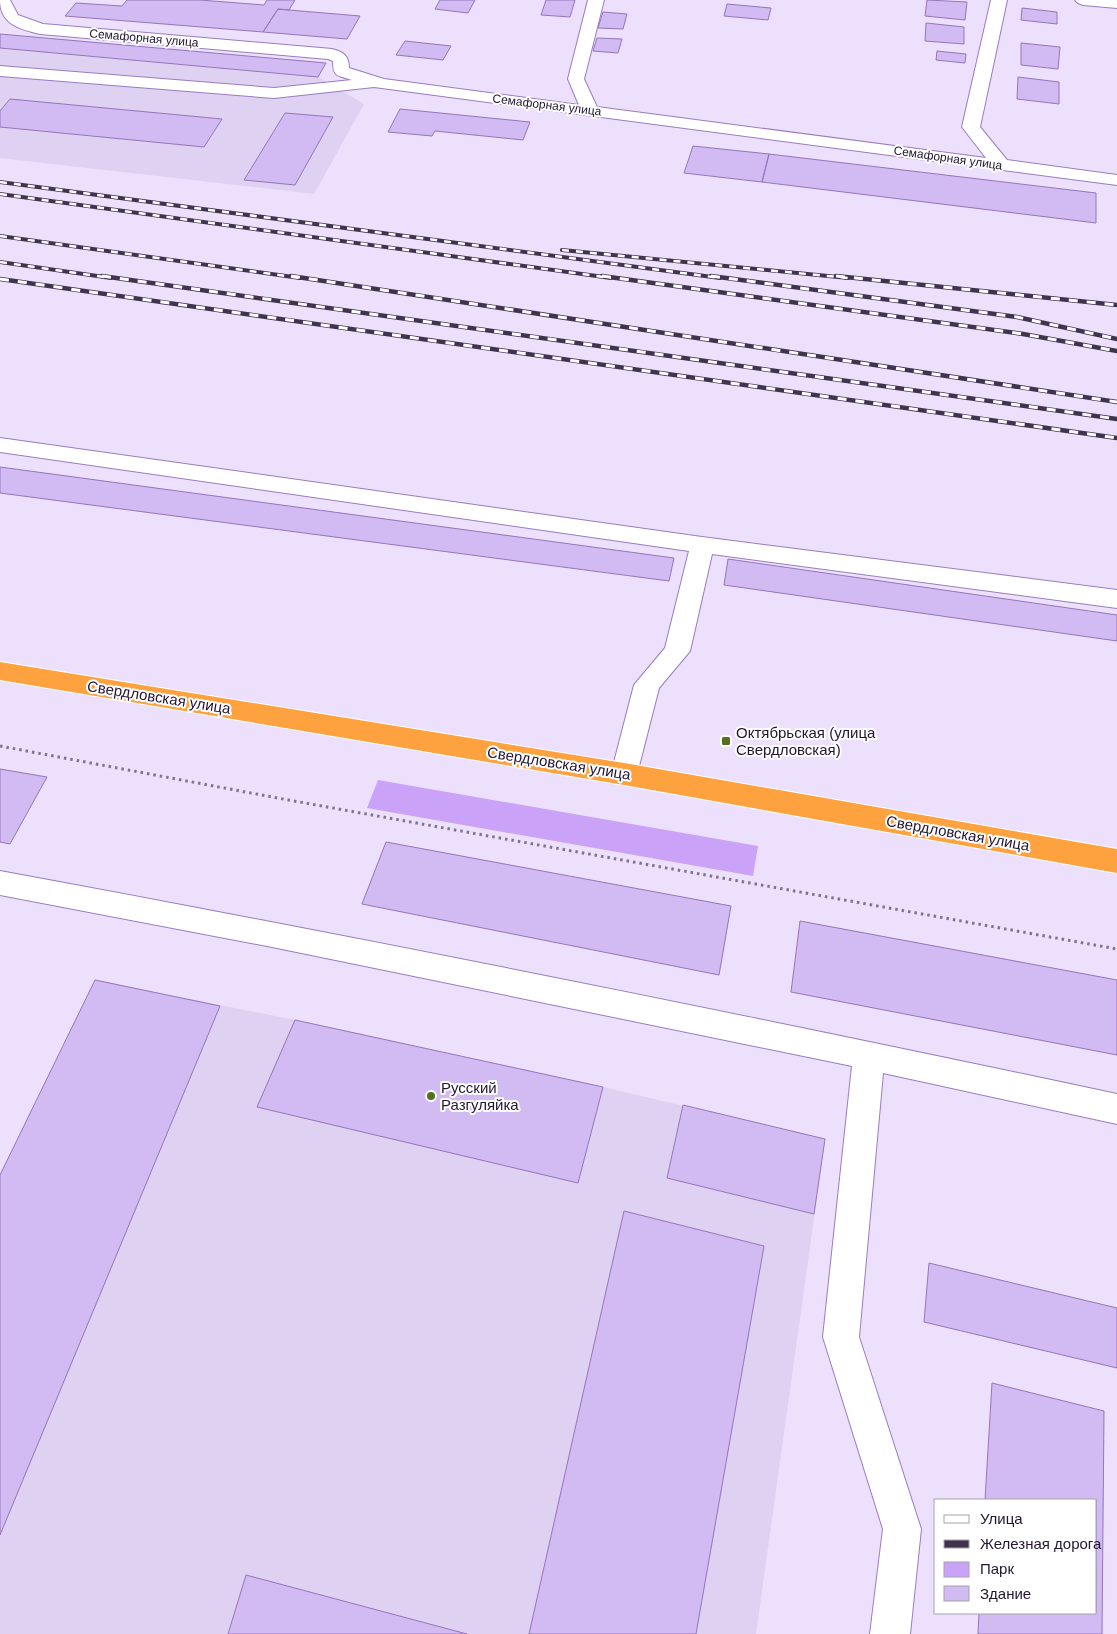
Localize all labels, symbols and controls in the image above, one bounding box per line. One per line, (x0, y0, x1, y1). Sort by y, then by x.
street label: Семафорная улица (89, 26, 200, 50)
street label: Семафорная улица (492, 91, 603, 119)
street label: Семафорная улица (893, 143, 1004, 173)
street label: Свердловская улица (86, 677, 233, 717)
place label: Октябрьская (улица Свердловская) (736, 724, 876, 758)
marker: Октябрьская (улица Свердловская) (720, 735, 732, 747)
street label: Свердловская улица (486, 743, 633, 783)
street label: Свердловская улица (885, 812, 1032, 854)
place label: Русский Разгуляйка (441, 1079, 519, 1113)
marker: Русский Разгуляйка (425, 1090, 437, 1102)
legend (934, 1499, 1097, 1614)
text: Улица (980, 1510, 1023, 1527)
text: Железная дорога (980, 1535, 1102, 1552)
text: Парк (980, 1560, 1014, 1577)
text: Здание (980, 1585, 1031, 1602)

